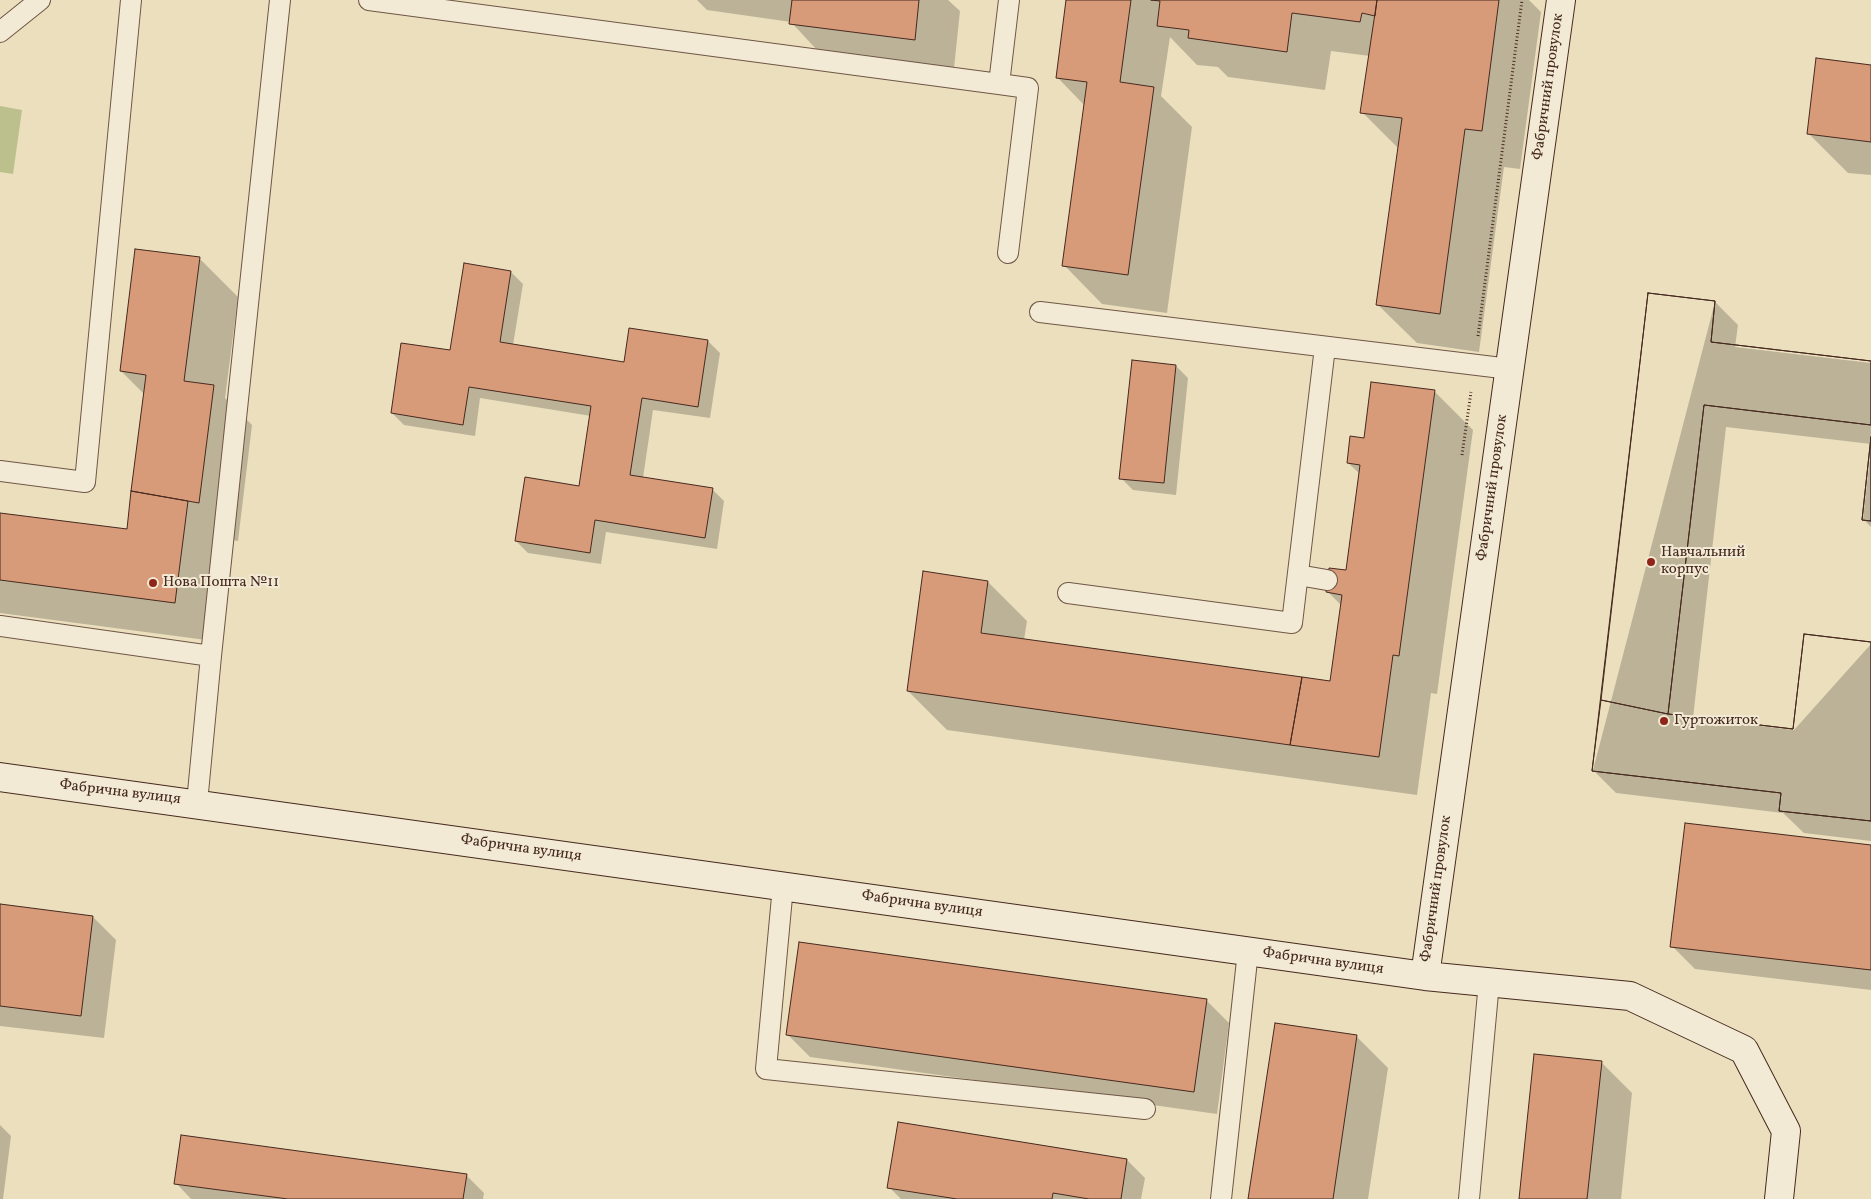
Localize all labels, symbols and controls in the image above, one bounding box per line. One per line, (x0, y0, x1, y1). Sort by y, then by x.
street label: Фабричний провулок (1530, 13, 1568, 161)
street label: Фабричний провулок (1474, 414, 1512, 562)
place label: Навчальний корпус (1661, 544, 1745, 579)
marker: Навчальний корпус (1645, 556, 1657, 568)
place label: Нова Пошта №11 (163, 574, 279, 592)
marker: Нова Пошта №11 (147, 577, 159, 589)
place label: Гуртожиток (1674, 712, 1758, 730)
marker: Гуртожиток (1658, 715, 1670, 727)
street label: Фабрична вулиця (58, 777, 182, 809)
street label: Фабричний провулок (1418, 815, 1456, 963)
street label: Фабрична вулиця (459, 832, 583, 866)
street label: Фабрична вулиця (860, 888, 984, 922)
street label: Фабрична вулиця (1261, 945, 1385, 979)

